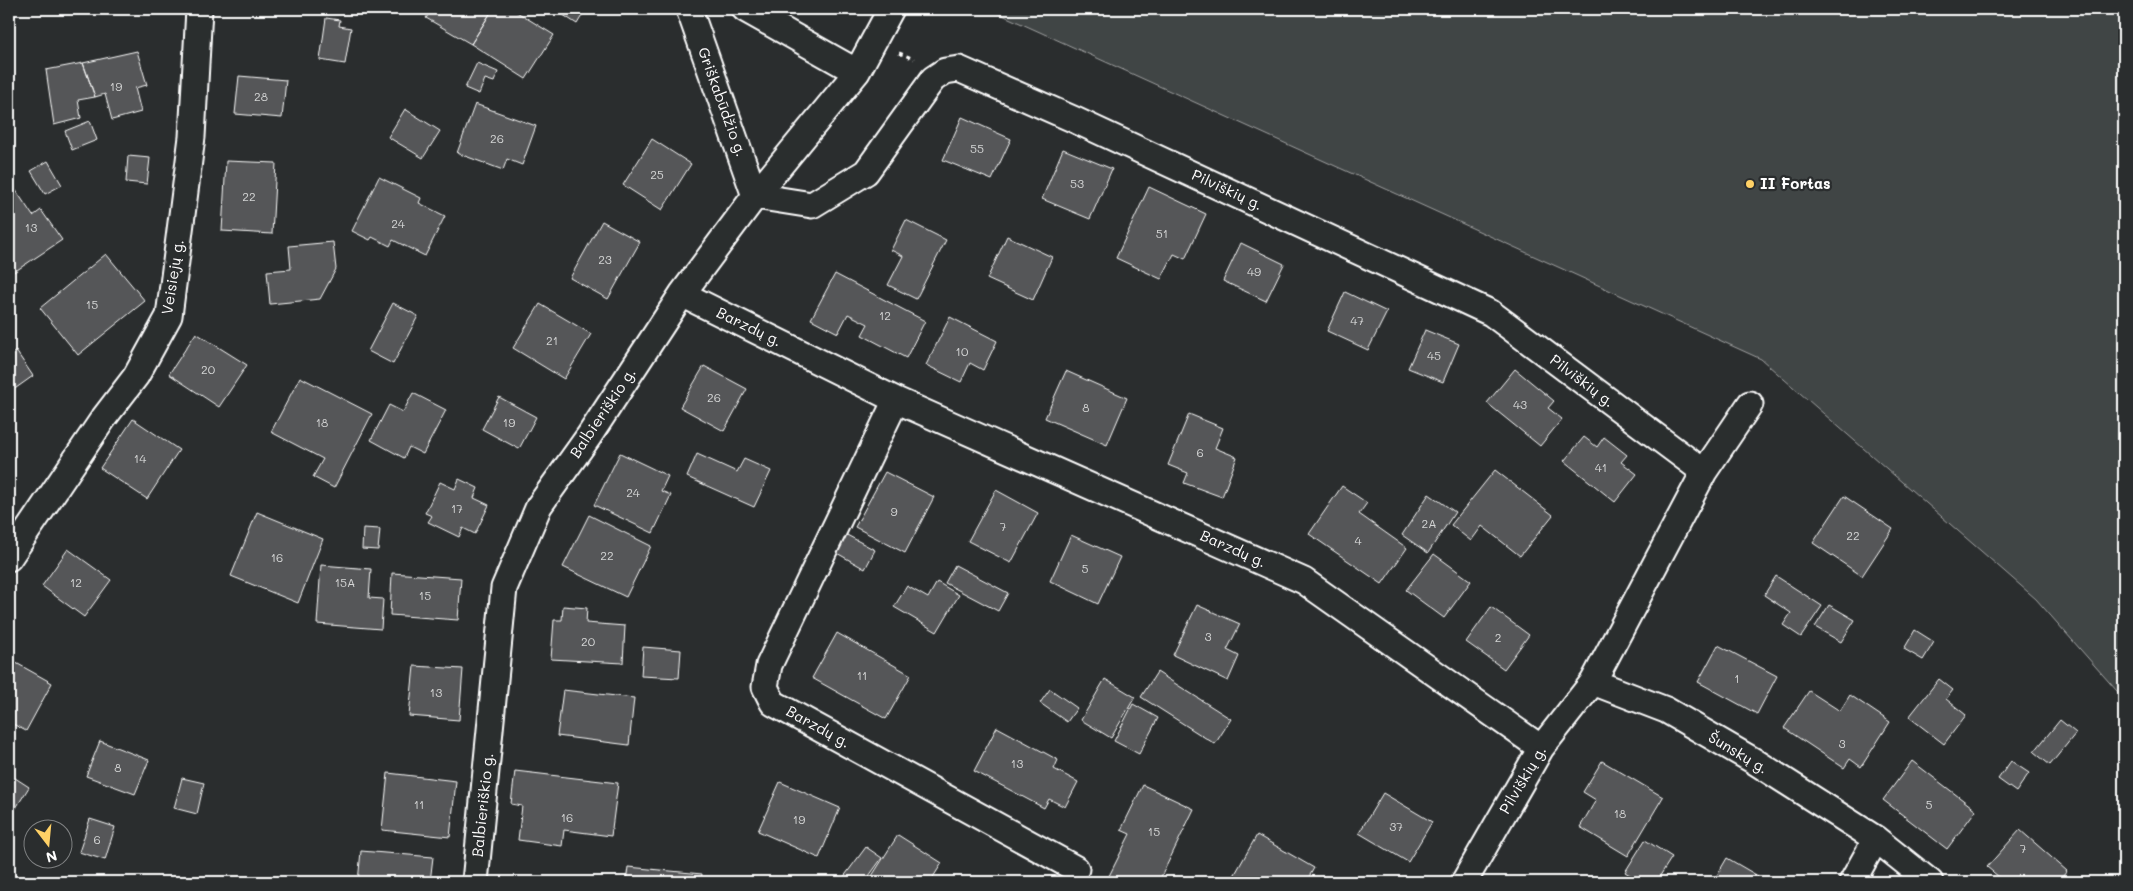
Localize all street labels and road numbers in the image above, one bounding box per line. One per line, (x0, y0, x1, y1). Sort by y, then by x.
street label: Griškabūdžio g. (694, 44, 752, 159)
street label: Pilviškių g. (1189, 164, 1266, 214)
street label: Veisiejų g. (156, 238, 188, 316)
street label: Barzdų g. (714, 302, 785, 350)
street label: Pilviškių g. (1546, 349, 1619, 411)
street label: Balbieriškio g. (565, 363, 640, 461)
street label: Barzdų g. (1197, 525, 1270, 571)
street label: Barzdų g. (783, 700, 854, 752)
street label: Šunskų g. (1705, 726, 1772, 778)
street label: Pilviškių g. (1494, 742, 1550, 817)
street label: Balbieriškio g. (467, 752, 497, 858)

